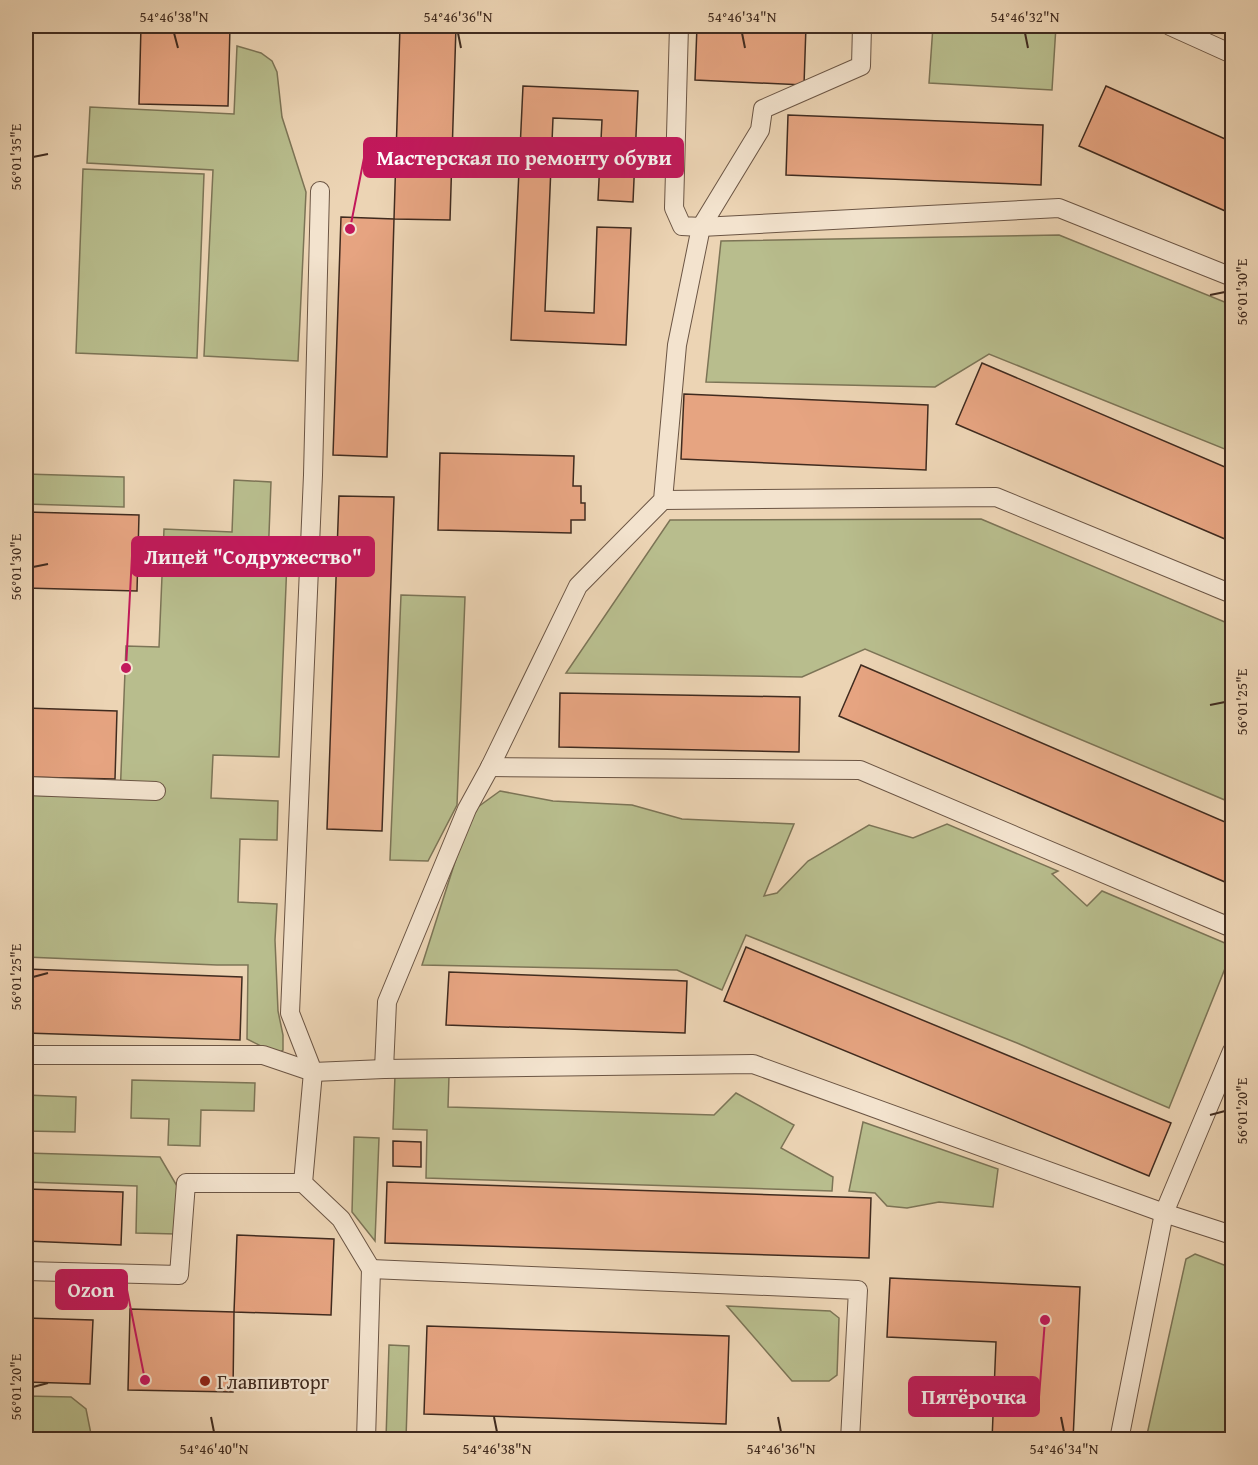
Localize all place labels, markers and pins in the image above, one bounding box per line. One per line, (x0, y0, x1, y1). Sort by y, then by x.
callout: Мастерская по ремонту обуви (364, 138, 683, 177)
callout: Лицей "Содружество" (132, 537, 374, 576)
callout: Ozon (56, 1270, 127, 1309)
place label: Главпивторг (217, 1367, 330, 1396)
marker: Главпивторг (198, 1374, 212, 1388)
callout: Пятёрочка (909, 1377, 1039, 1416)

